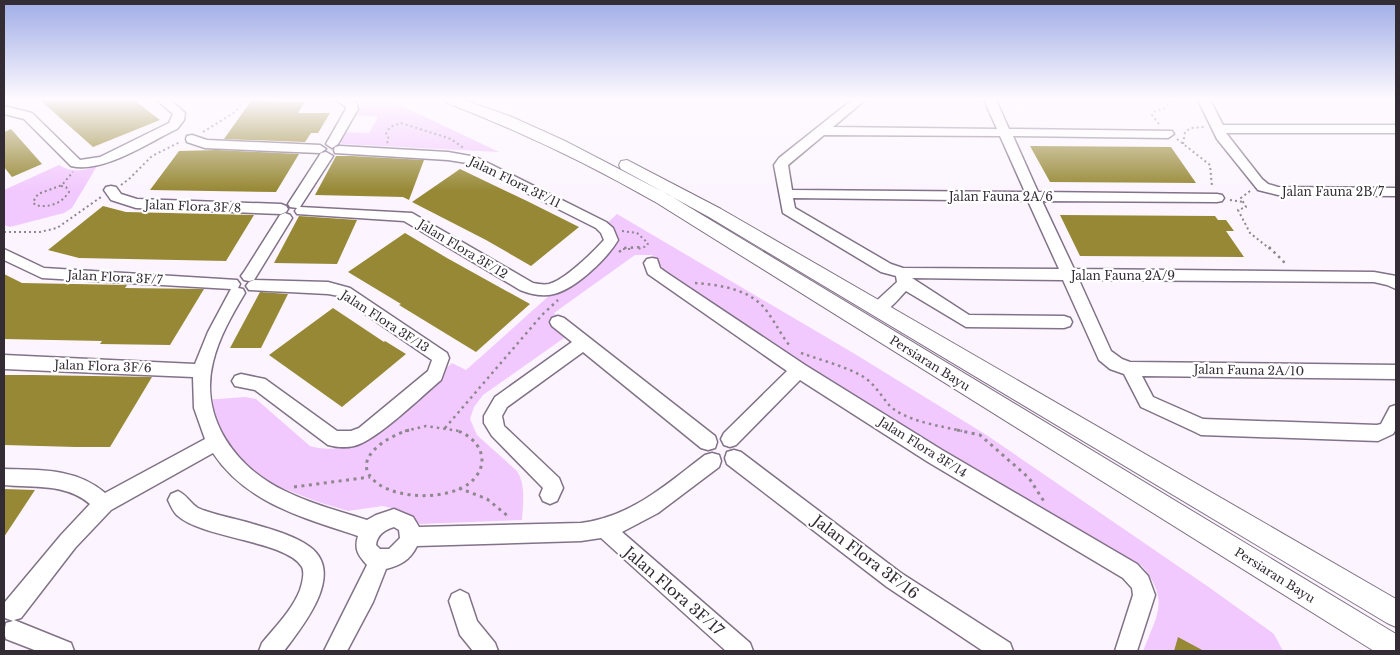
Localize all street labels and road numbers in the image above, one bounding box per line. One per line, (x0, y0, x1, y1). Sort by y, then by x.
street label: Jalan Flora 3F/11 (465, 152, 563, 211)
street label: Jalan Fauna 2B/7 (1280, 184, 1385, 199)
street label: Jalan Fauna 2A/6 (947, 189, 1053, 204)
street label: Jalan Flora 3F/8 (142, 197, 242, 215)
street label: Jalan Flora 3F/12 (414, 215, 511, 282)
street label: Jalan Flora 3F/7 (65, 267, 164, 287)
street label: Jalan Fauna 2A/9 (1069, 268, 1175, 283)
street label: Jalan Flora 3F/13 (336, 286, 432, 355)
street label: Persiaran Bayu (887, 332, 973, 394)
street label: Jalan Flora 3F/6 (52, 357, 152, 375)
street label: Jalan Fauna 2A/10 (1192, 362, 1304, 378)
street label: Jalan Flora 3F/14 (874, 413, 970, 480)
street label: Jalan Flora 3F/16 (808, 510, 923, 603)
street label: Jalan Flora 3F/17 (619, 541, 728, 640)
street label: Persiaran Bayu (1232, 544, 1318, 606)

